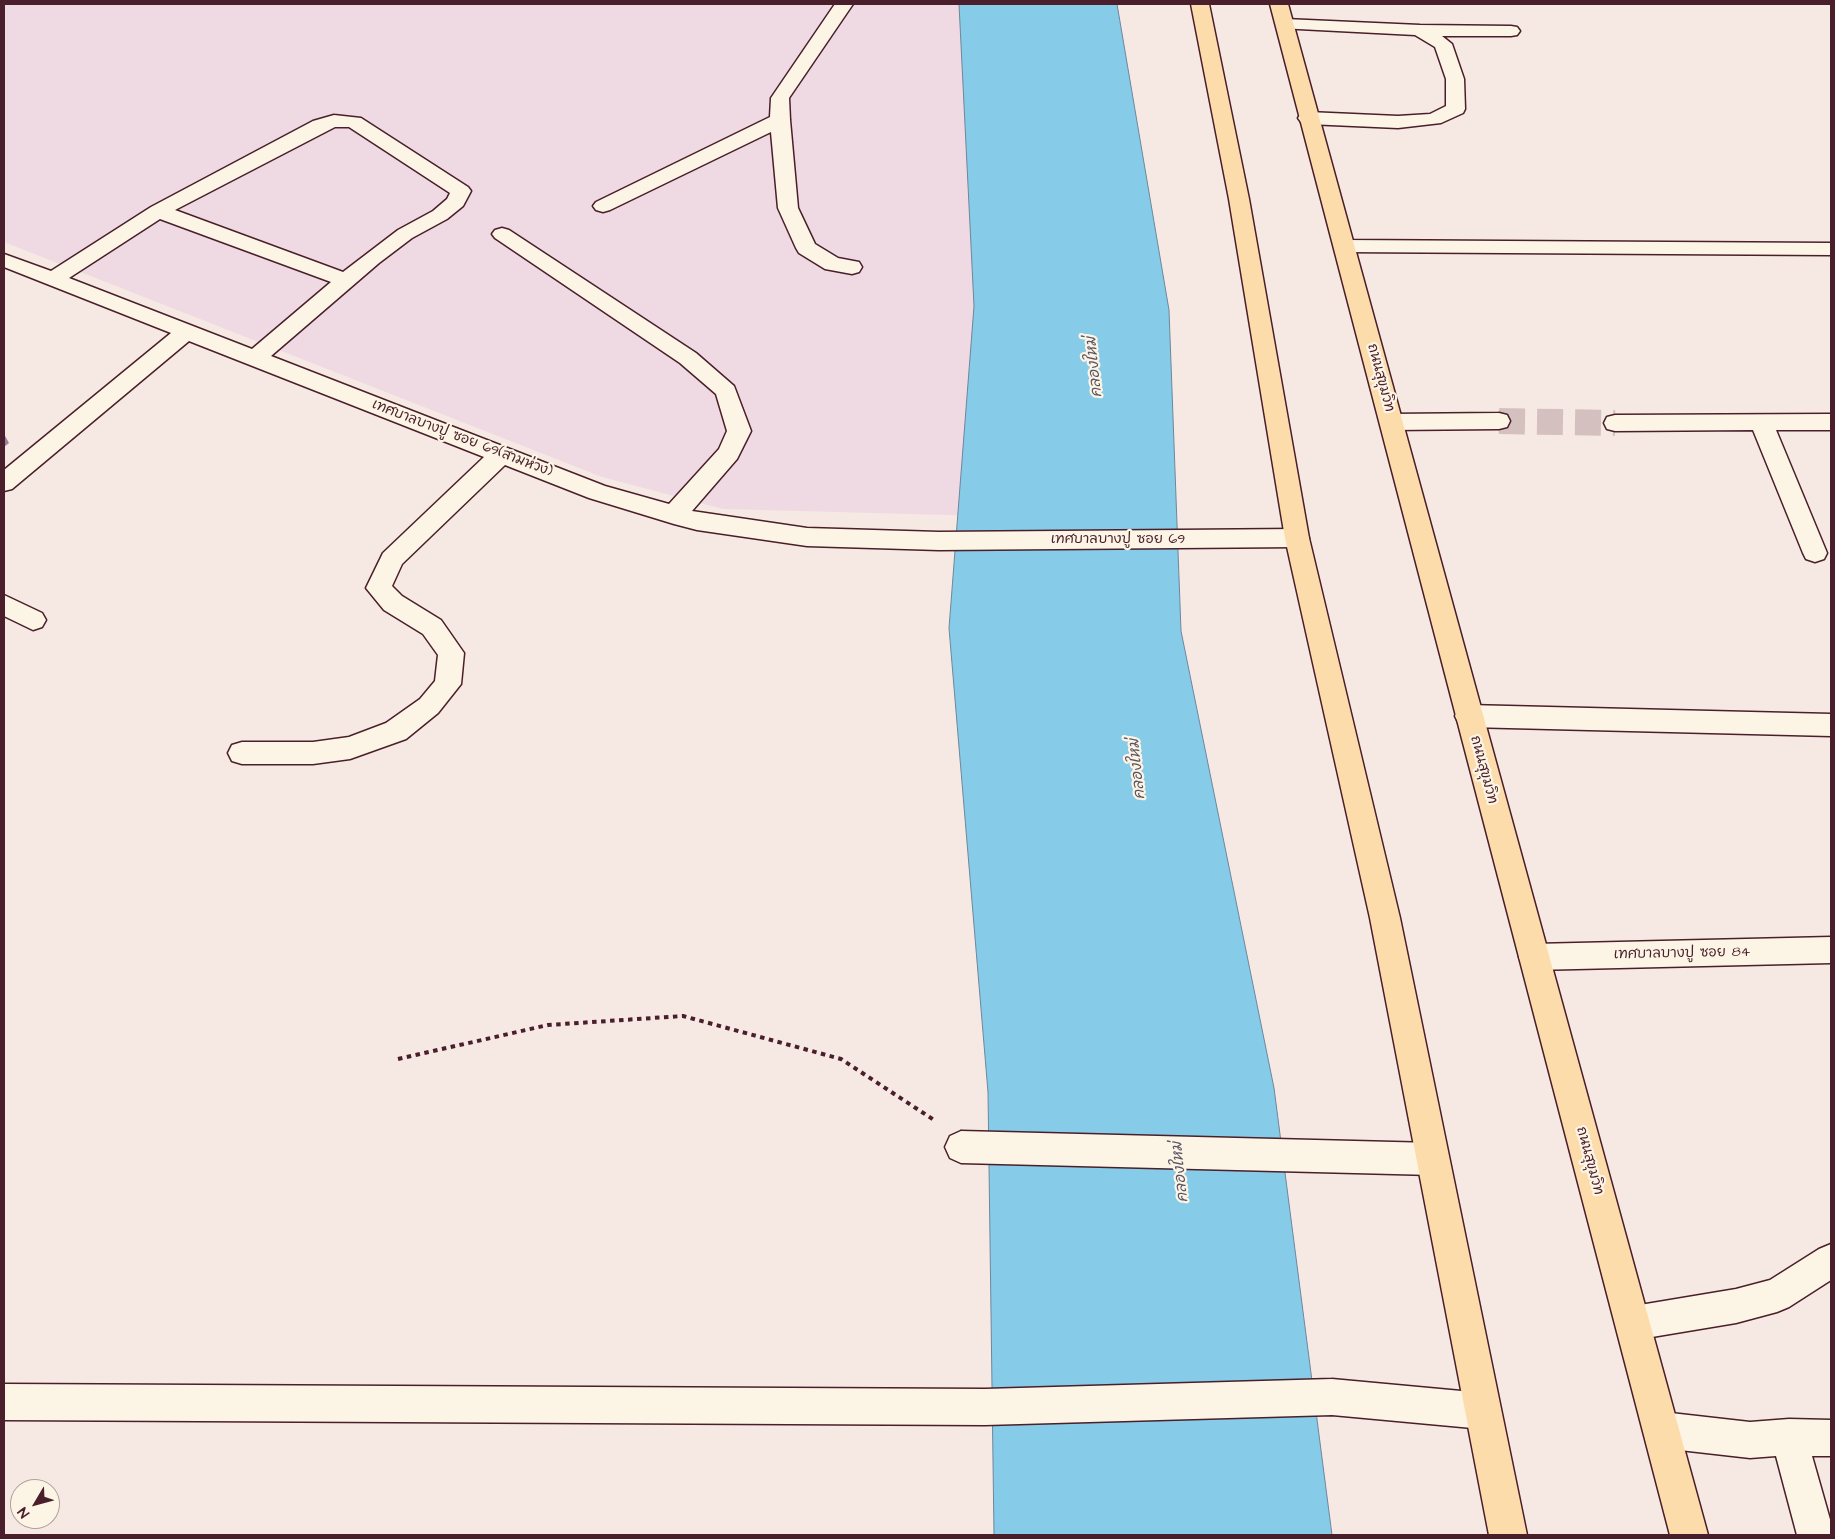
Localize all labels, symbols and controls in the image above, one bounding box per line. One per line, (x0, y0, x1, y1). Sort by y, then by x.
water label: คลองใหม่ (1083, 336, 1107, 398)
street label: ถนนสุขุมวิท (1363, 342, 1397, 414)
street label: เทศบาลบางปู ซอย 69(สามห่วง) (369, 397, 555, 481)
street label: เทศบาลบางปู ซอย 69 (1051, 532, 1185, 548)
street label: ถนนสุขุมวิท (1466, 734, 1500, 806)
water label: คลองใหม่ (1126, 738, 1150, 800)
street label: เทศบาลบางปู ซอย 84 (1614, 944, 1750, 964)
street label: ถนนสุขุมวิท (1572, 1125, 1606, 1197)
water label: คลองใหม่ (1169, 1141, 1193, 1203)
north arrow (10, 1479, 60, 1529)
text: N (13, 1503, 34, 1522)

